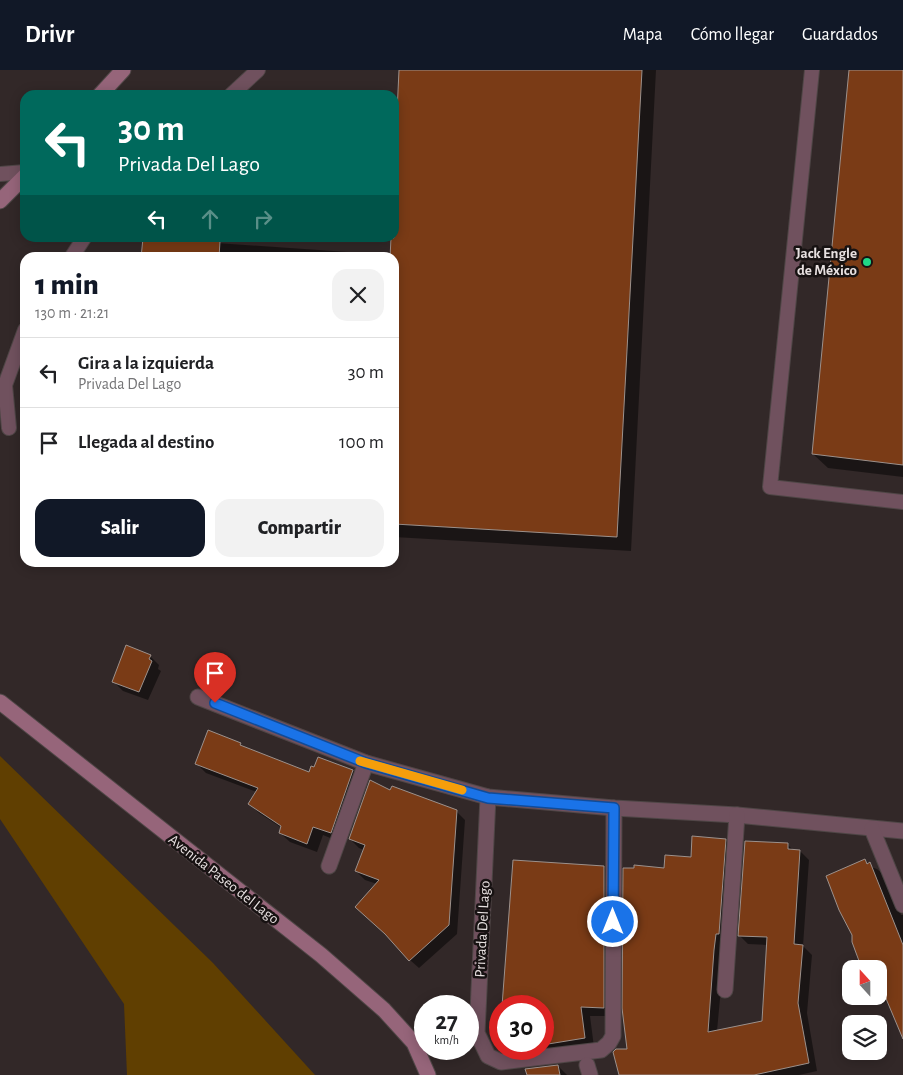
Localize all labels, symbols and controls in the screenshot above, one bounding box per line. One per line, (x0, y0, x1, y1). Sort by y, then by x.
text: Drivr (25, 23, 74, 47)
text: Mapa (623, 26, 663, 44)
text: Cómo llegar (691, 26, 774, 44)
text: Guardados (802, 26, 878, 44)
icon: left (35, 110, 100, 175)
text: 30 m (118, 112, 185, 147)
text: Privada Del Lago (118, 153, 260, 175)
icon: left (143, 205, 171, 233)
icon: ahead (196, 205, 224, 233)
icon: right (249, 205, 277, 233)
place label: Jack Engle de México (796, 246, 857, 278)
marker: Jack Engle de México (861, 256, 873, 268)
button: close (332, 269, 384, 321)
text: 1 min (35, 270, 99, 300)
text: 130 m · 21:21 (35, 305, 109, 321)
text: Gira a la izquierda (78, 354, 214, 373)
icon: left (35, 359, 63, 387)
text: 30 m (348, 363, 384, 382)
text: Privada Del Lago (78, 376, 181, 392)
icon: arrive (35, 429, 63, 457)
text: Llegada al destino (78, 433, 215, 452)
text: 100 m (339, 433, 384, 452)
button: Salir (35, 499, 205, 557)
button: Compartir (215, 499, 384, 557)
pin (194, 652, 236, 703)
icon: arrive (201, 659, 229, 687)
street label: Avenida Paseo del Lago (166, 832, 282, 927)
street label: Privada Del Lago (472, 880, 493, 978)
position arrow (586, 895, 638, 947)
north arrow (842, 960, 888, 1005)
map controls (842, 960, 887, 1060)
speed limit sign: 30 (489, 995, 554, 1060)
text: 27 (435, 1009, 458, 1034)
button: layers (842, 1015, 887, 1060)
text: km/h (434, 1034, 459, 1046)

